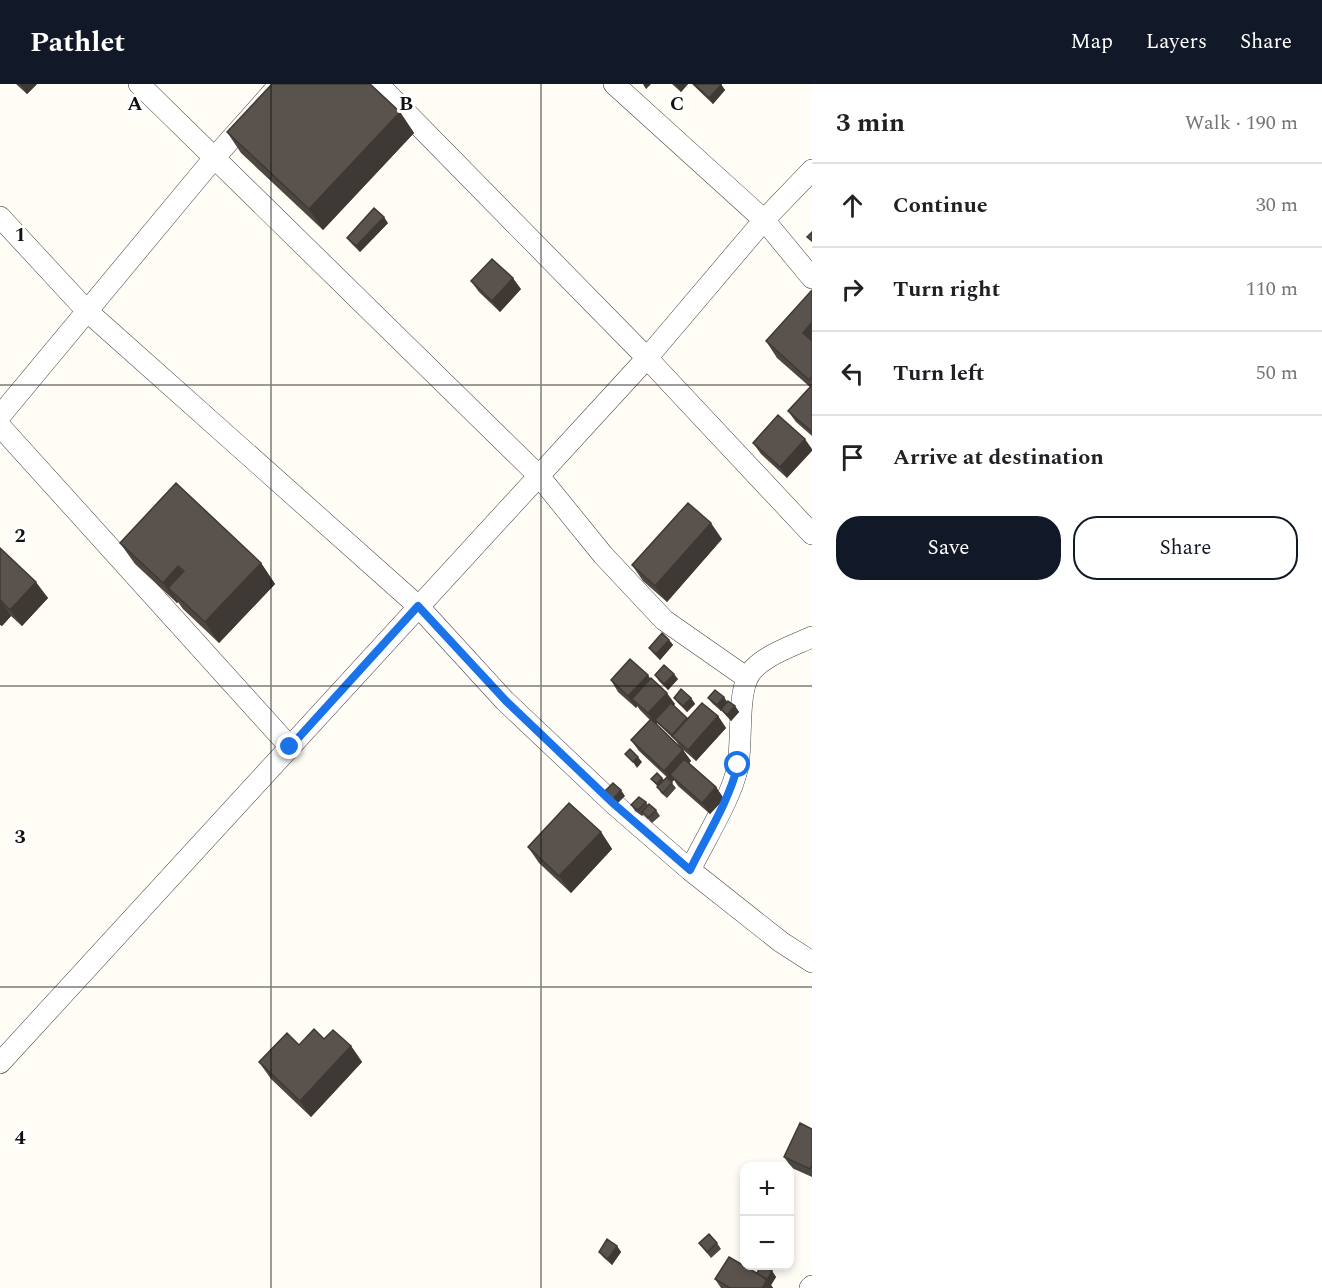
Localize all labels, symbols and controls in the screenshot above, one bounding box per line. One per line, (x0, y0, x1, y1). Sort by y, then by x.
text: Pathlet (30, 21, 125, 64)
text: Map (1071, 26, 1113, 58)
text: Layers (1146, 26, 1207, 58)
text: Share (1240, 26, 1292, 58)
text: A (127, 89, 143, 119)
text: B (399, 89, 413, 119)
text: C (670, 89, 684, 119)
text: 3 min (836, 103, 905, 143)
text: Walk · 190 m (1185, 108, 1298, 138)
icon: ahead (836, 189, 869, 222)
text: Continue (893, 189, 988, 222)
text: 30 m (1256, 190, 1298, 220)
text: 1 (14, 220, 26, 250)
icon: right (836, 273, 869, 306)
text: Turn right (893, 273, 1000, 306)
text: 110 m (1246, 274, 1298, 304)
icon: left (836, 357, 869, 390)
text: Turn left (893, 357, 985, 390)
text: 50 m (1256, 358, 1298, 388)
icon: arrive (836, 441, 869, 474)
text: Arrive at destination (893, 441, 1104, 474)
button: Save (836, 516, 1061, 580)
button: Share (1073, 516, 1298, 580)
text: 2 (14, 521, 26, 551)
route end (276, 733, 302, 759)
route start (724, 751, 750, 777)
text: 3 (14, 822, 26, 852)
text: 4 (14, 1123, 26, 1153)
map controls (740, 1162, 794, 1270)
button: + (740, 1162, 794, 1216)
button: − (740, 1216, 794, 1270)

